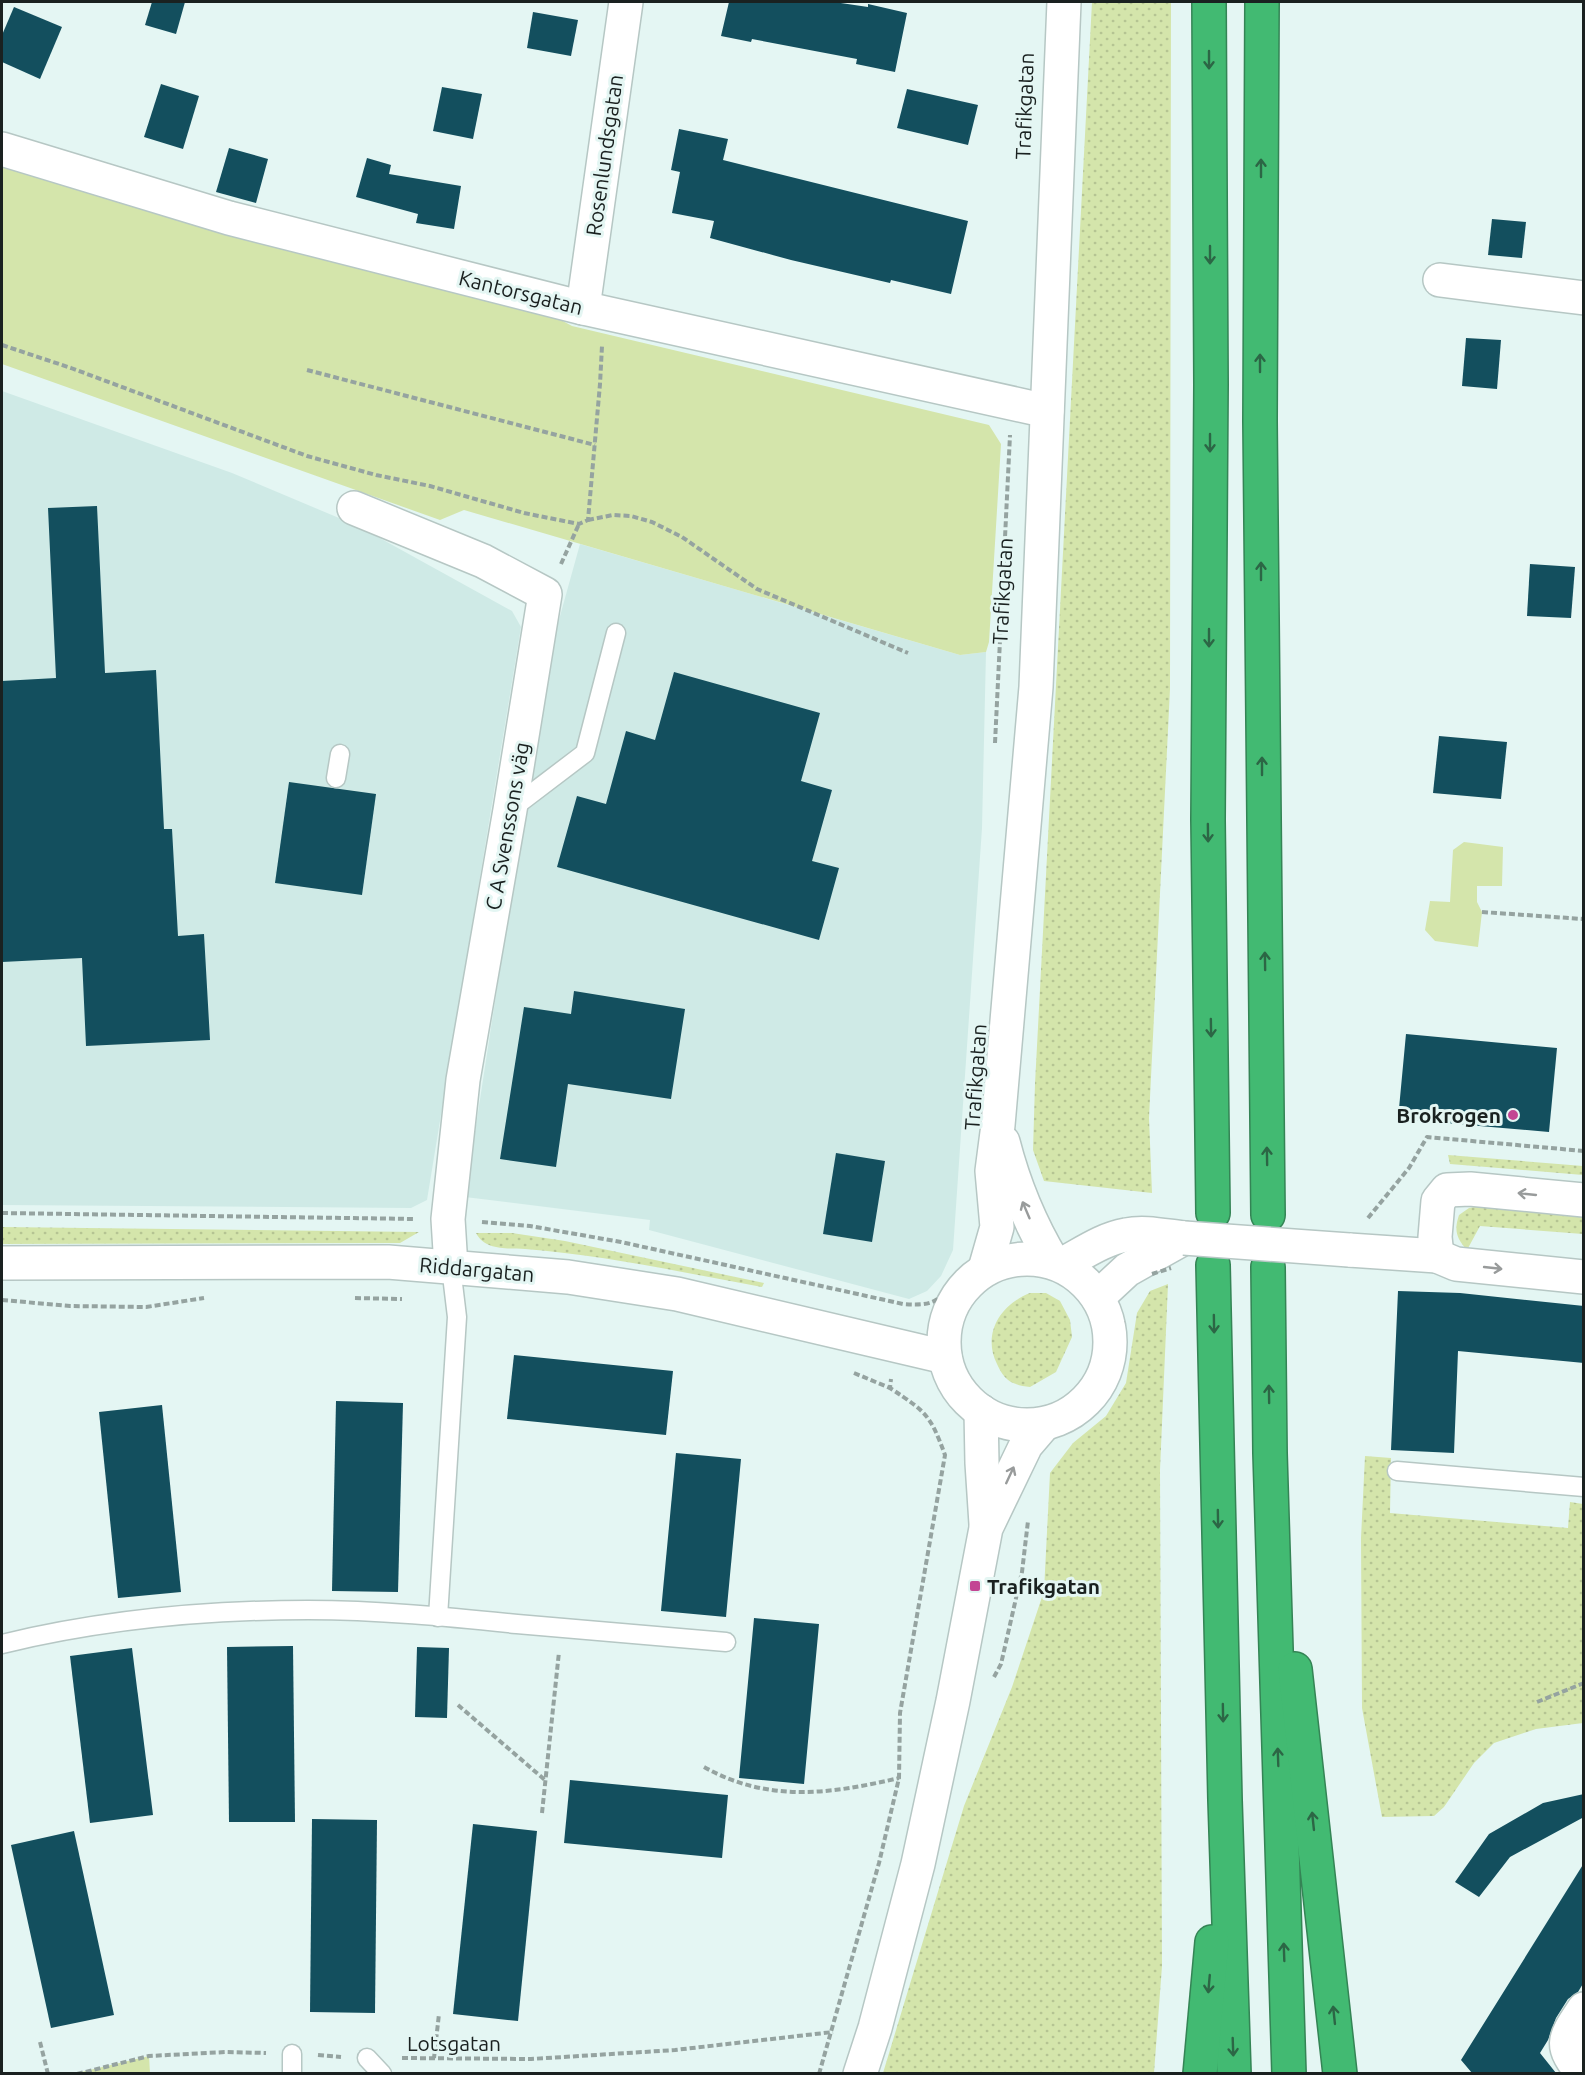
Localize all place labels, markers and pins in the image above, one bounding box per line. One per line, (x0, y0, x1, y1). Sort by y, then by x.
place label: Brokrogen (1396, 1103, 1501, 1127)
marker: Brokrogen (1506, 1108, 1520, 1122)
place label: Trafikgatan (987, 1574, 1100, 1598)
marker: Trafikgatan (968, 1579, 982, 1593)

